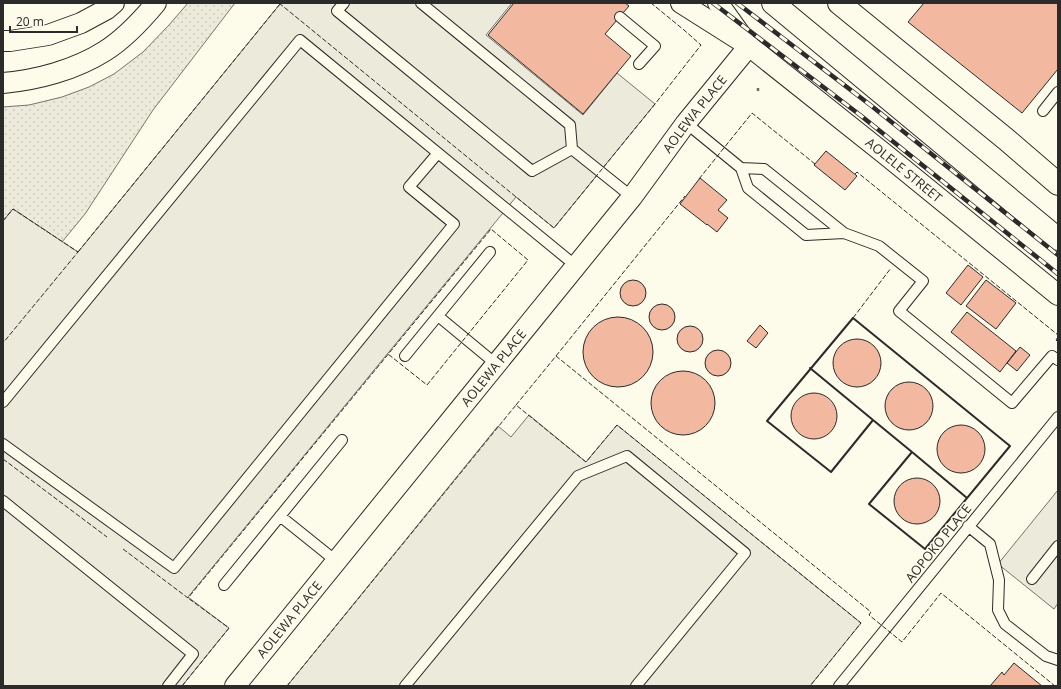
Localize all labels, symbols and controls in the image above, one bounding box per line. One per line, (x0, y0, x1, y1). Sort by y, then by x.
scale bar (10, 8, 77, 34)
text: 20 m (16, 13, 44, 30)
street label: AOLEWA PLACE (658, 71, 731, 156)
street label: AOLELE STREET (862, 133, 947, 207)
street label: AOLEWA PLACE (457, 325, 530, 410)
street label: AOPOKO PLACE (901, 500, 975, 586)
street label: AOLEWA PLACE (252, 577, 326, 662)

